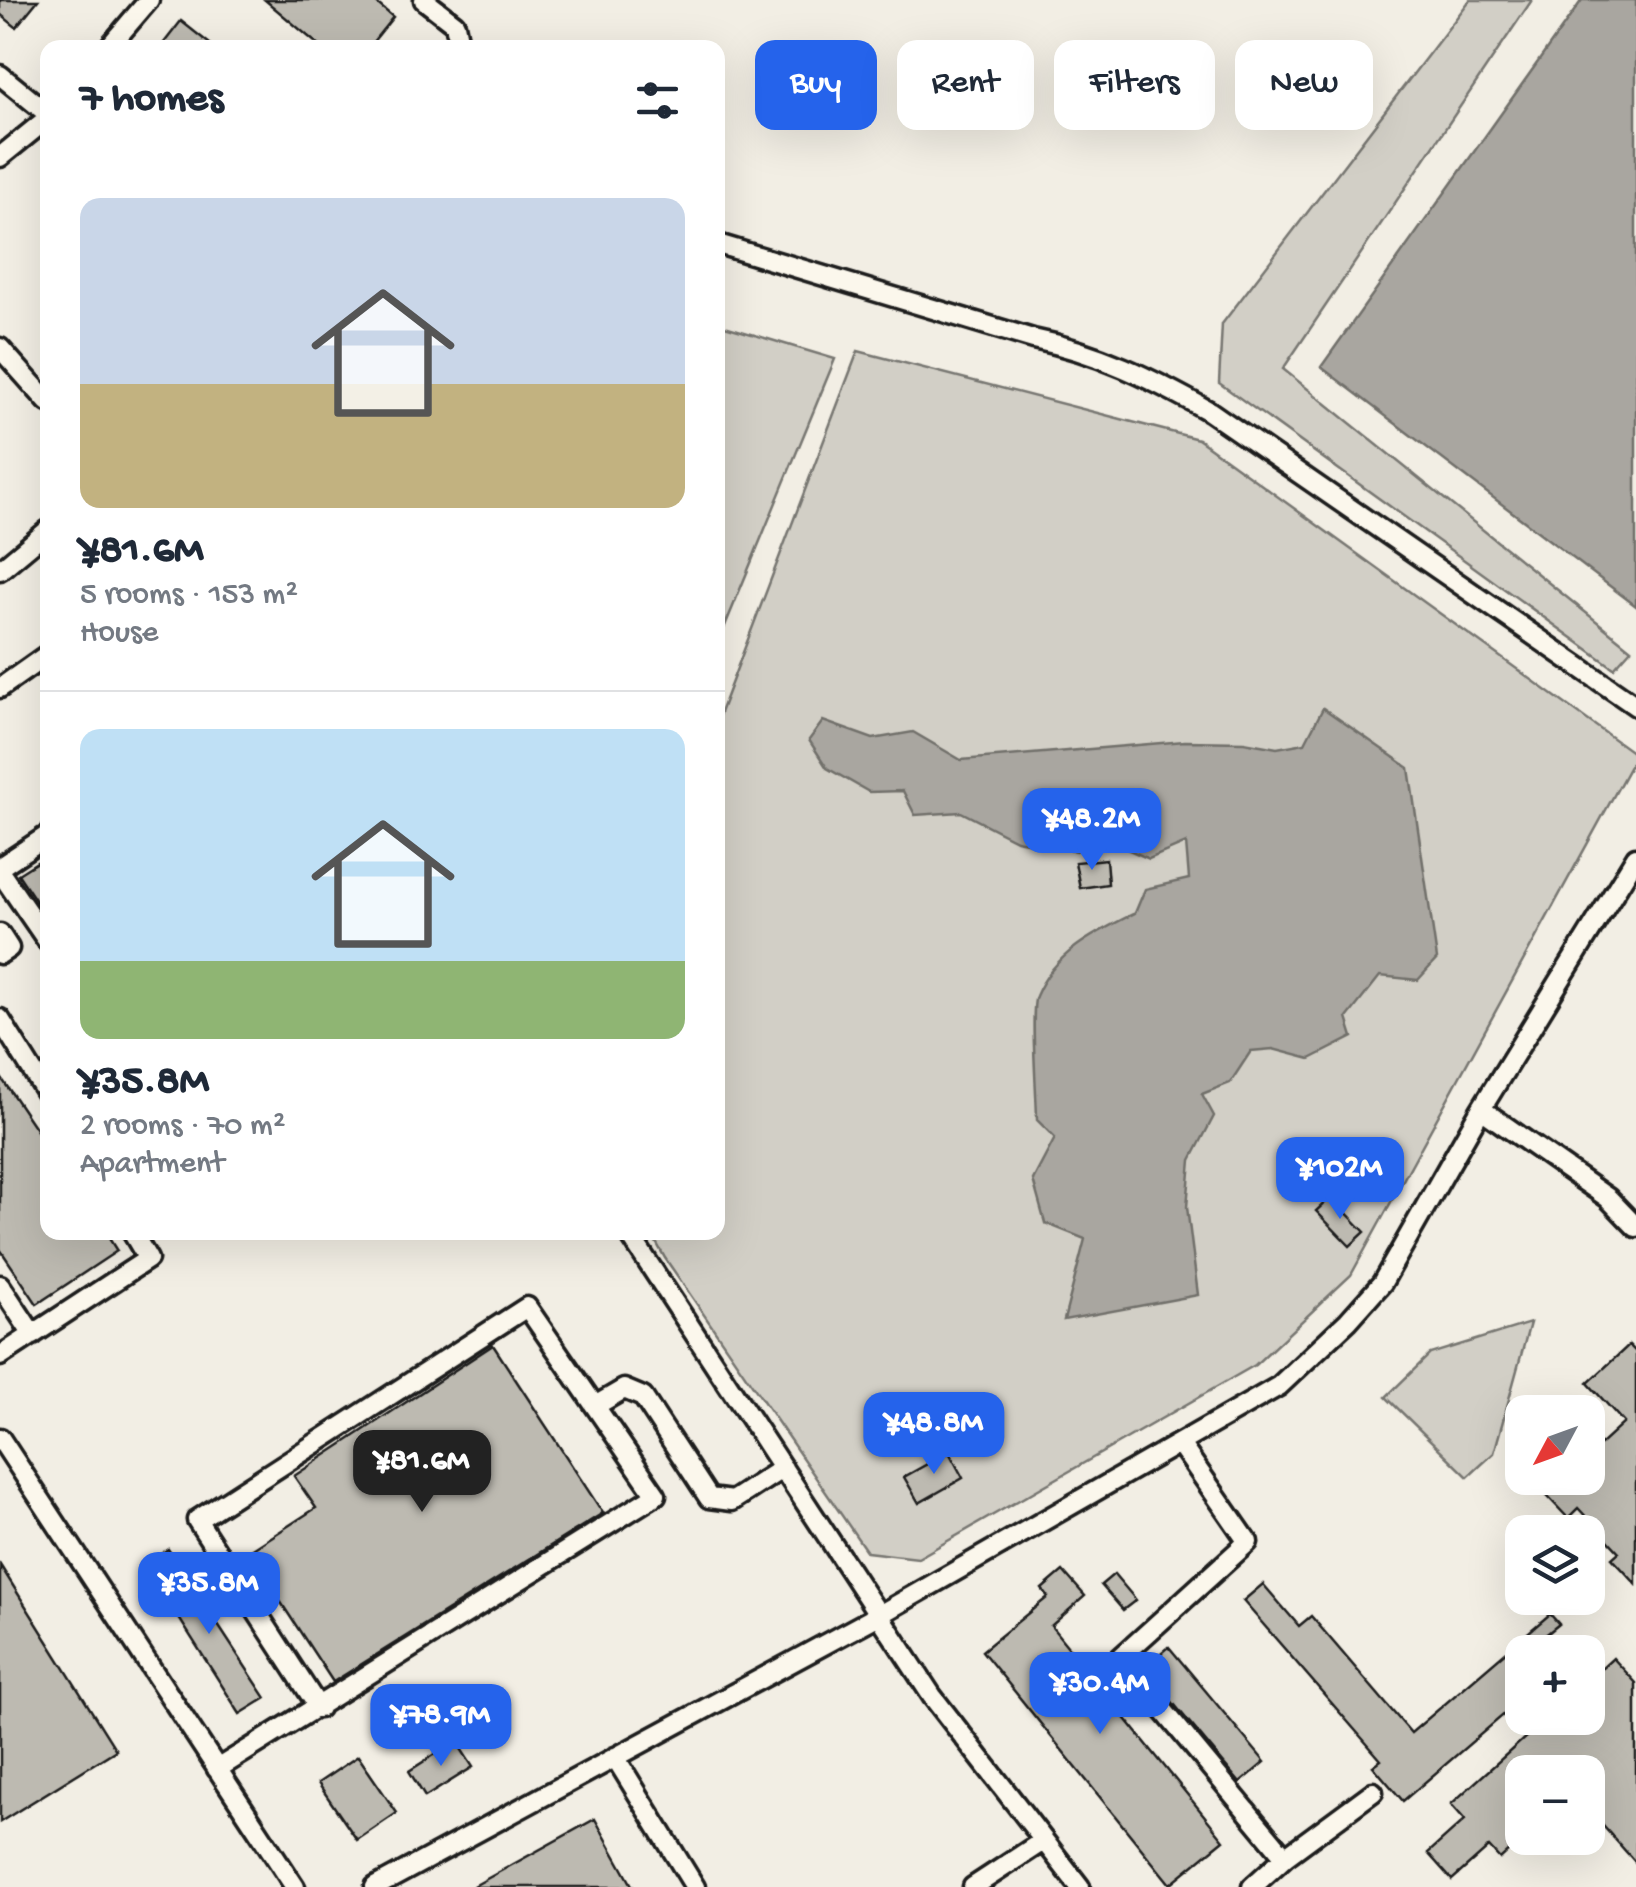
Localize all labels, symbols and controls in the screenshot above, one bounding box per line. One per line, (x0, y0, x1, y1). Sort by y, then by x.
chip: Buy (755, 40, 877, 130)
chip: Rent (897, 40, 1034, 130)
chip: Filters (1054, 40, 1215, 130)
chip: New (1235, 40, 1373, 130)
icon: filters (630, 73, 685, 128)
text: 7 homes (80, 76, 223, 125)
icon: home (293, 263, 473, 443)
text: ¥81.6M (80, 528, 203, 577)
text: 5 rooms · 153 m² (80, 577, 298, 615)
text: House (80, 615, 158, 653)
pin: ¥48.2M (1011, 788, 1173, 873)
icon: home (293, 794, 473, 974)
text: ¥48.2M (1044, 801, 1140, 839)
text: ¥35.8M (80, 1059, 209, 1108)
text: 2 rooms · 70 m² (80, 1108, 285, 1146)
pin: ¥102M (1270, 1137, 1410, 1222)
text: Apartment (80, 1146, 224, 1184)
text: ¥102M (1298, 1150, 1382, 1188)
pin: ¥48.8M (853, 1392, 1015, 1477)
north arrow (1505, 1395, 1605, 1495)
map controls (1505, 1395, 1605, 1855)
text: ¥48.8M (885, 1405, 983, 1443)
pin: ¥81.6M (341, 1430, 503, 1515)
text: ¥81.6M (375, 1443, 469, 1481)
button: layers (1505, 1515, 1605, 1615)
pin: ¥35.8M (128, 1552, 290, 1637)
text: ¥35.8M (160, 1565, 258, 1603)
button: + (1505, 1635, 1605, 1735)
pin: ¥30.4M (1019, 1652, 1181, 1737)
text: ¥30.4M (1051, 1665, 1149, 1703)
pin: ¥78.9M (360, 1684, 522, 1769)
text: ¥78.9M (392, 1697, 490, 1735)
button: − (1505, 1755, 1605, 1855)

